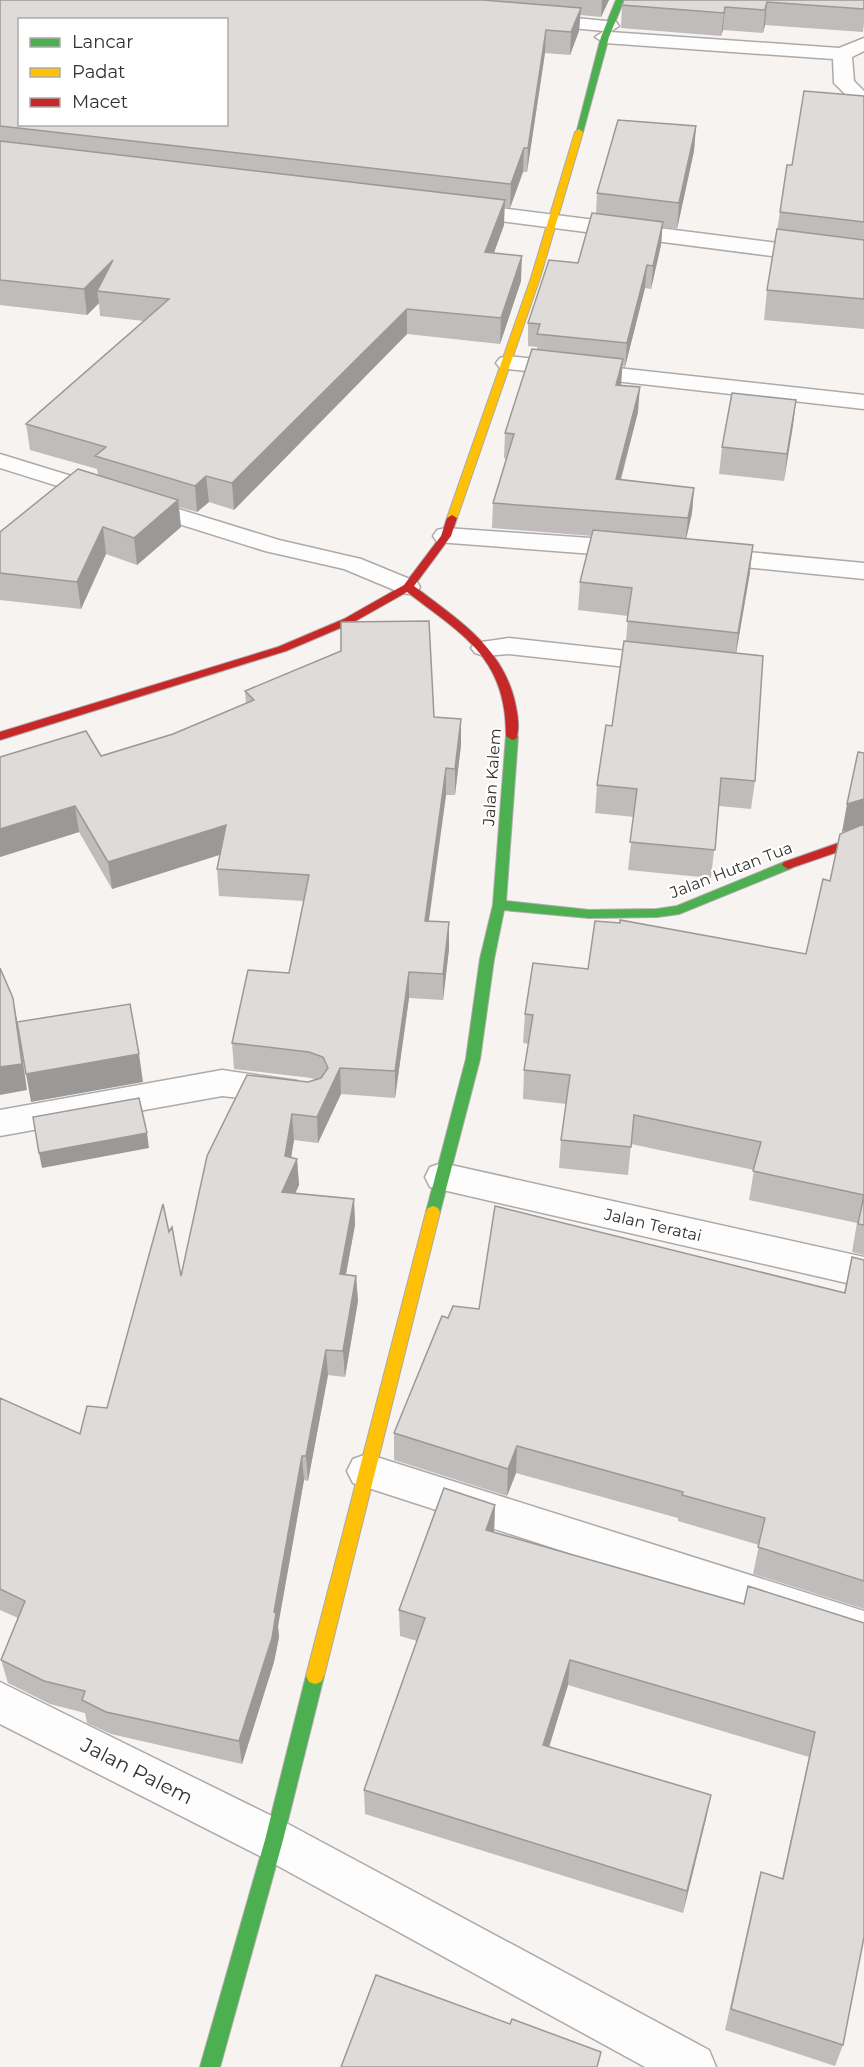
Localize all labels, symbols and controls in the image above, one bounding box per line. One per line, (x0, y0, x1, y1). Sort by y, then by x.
legend (18, 18, 228, 126)
text: Lancar (72, 31, 133, 53)
text: Padat (72, 61, 125, 83)
text: Macet (72, 91, 128, 113)
street label: Jalan Kalem (479, 728, 505, 827)
street label: Jalan Hutan Tua (666, 838, 795, 902)
street label: Jalan Teratai (602, 1204, 704, 1245)
street label: Jalan Palem (76, 1732, 197, 1809)

